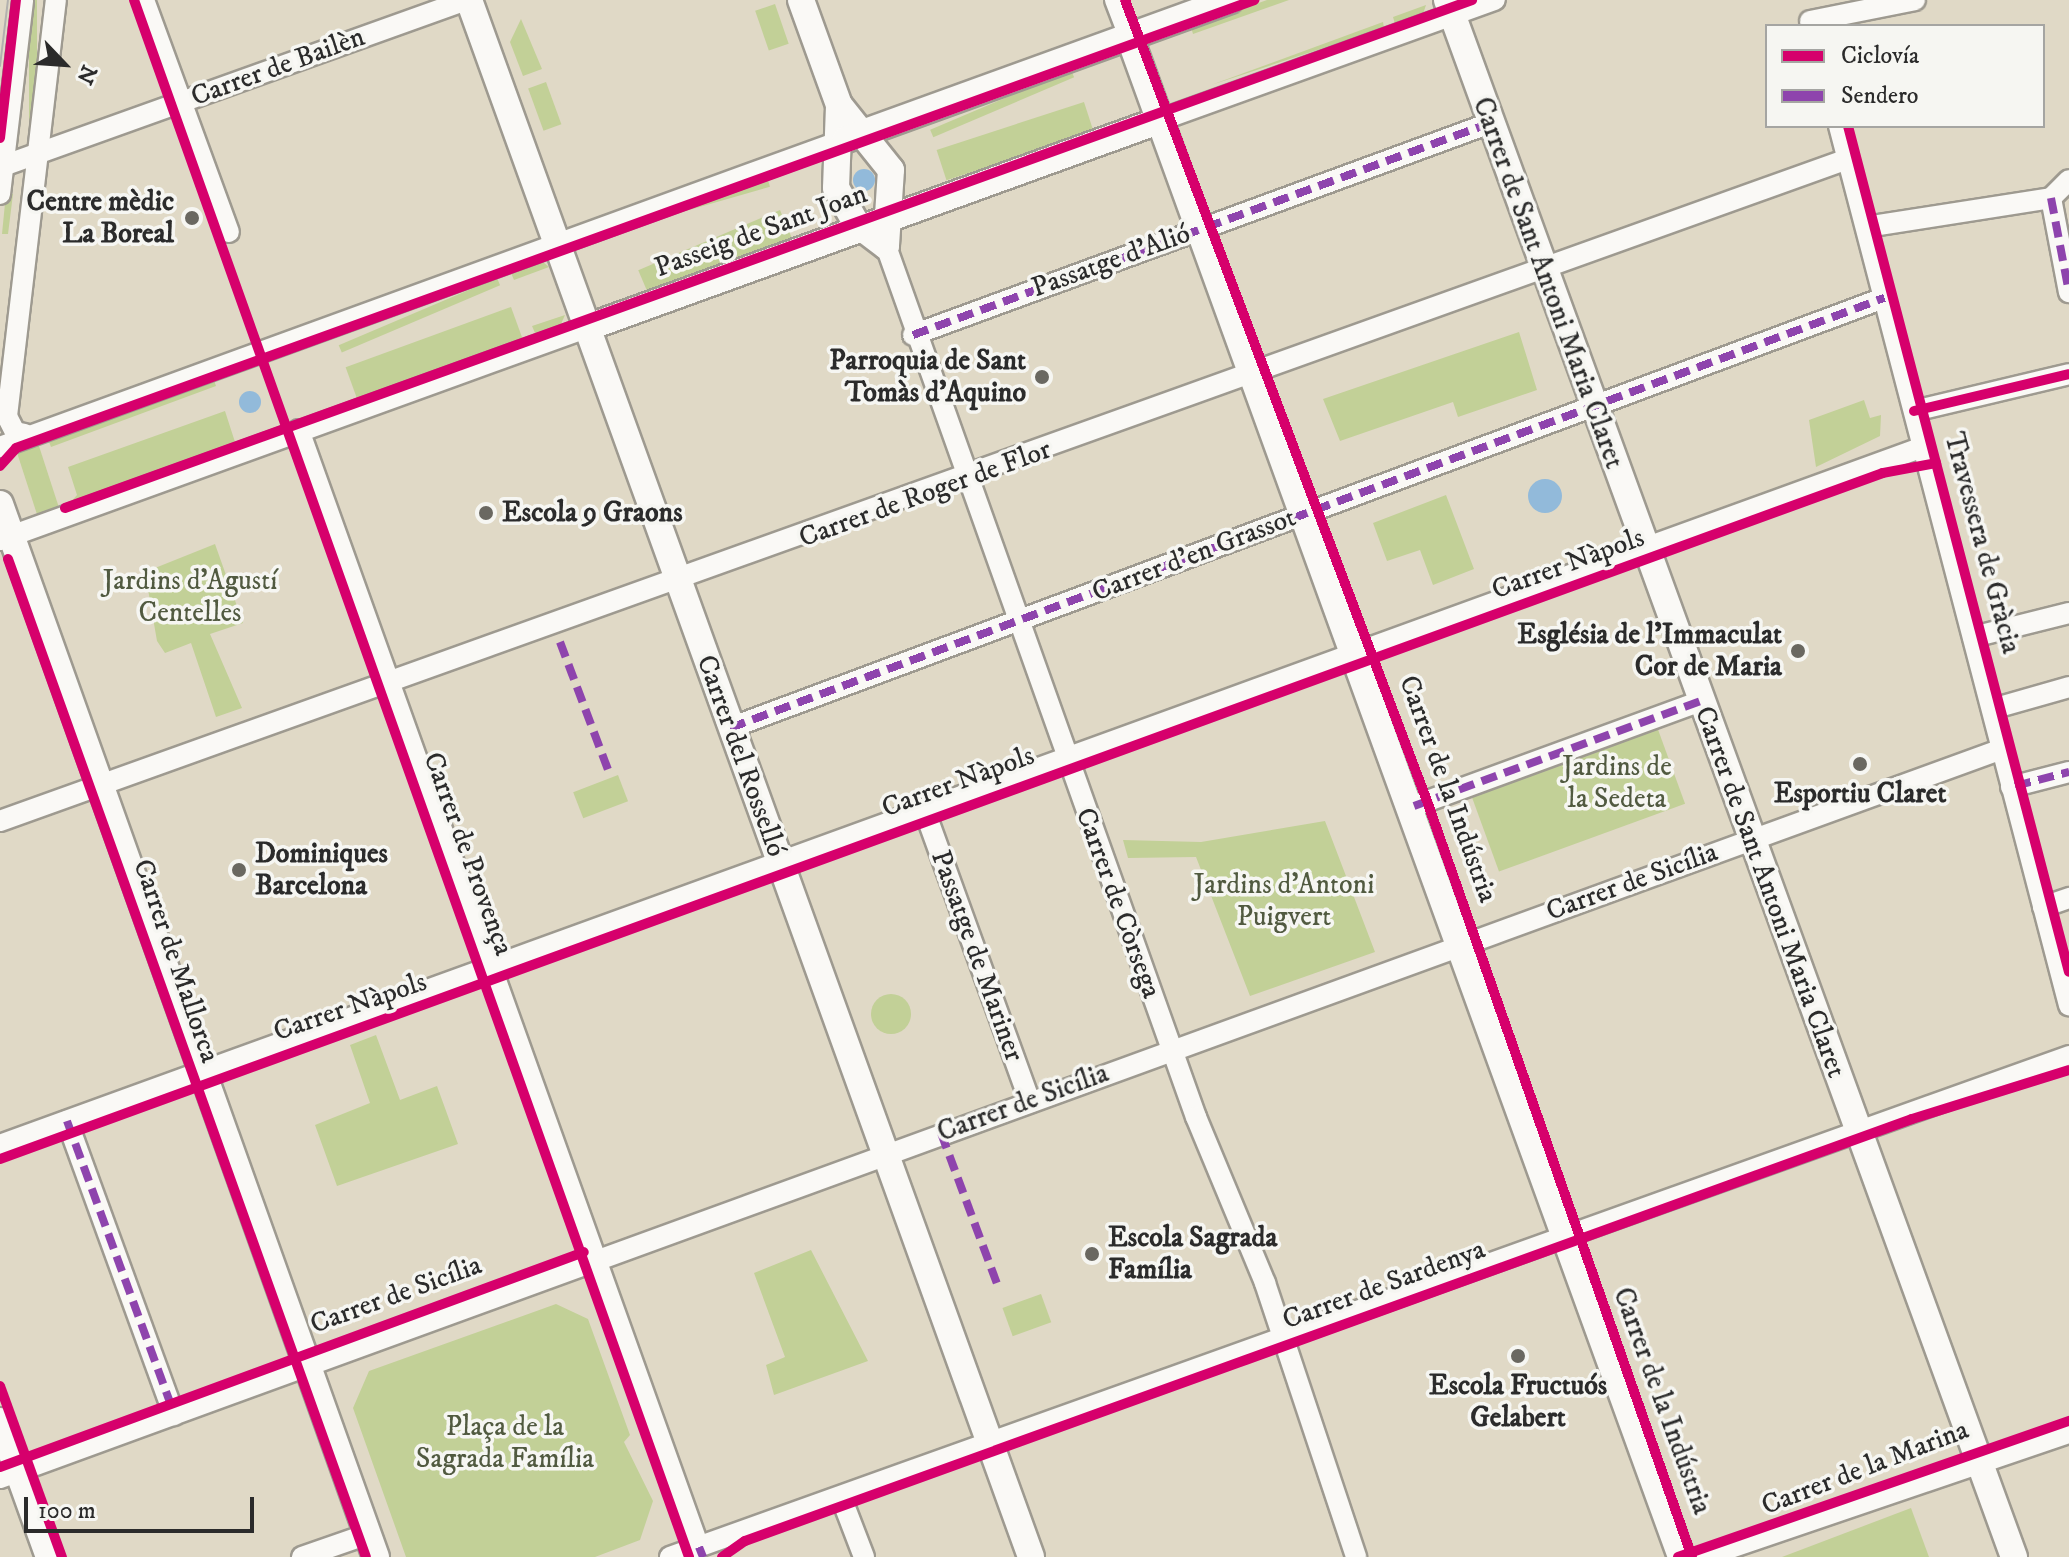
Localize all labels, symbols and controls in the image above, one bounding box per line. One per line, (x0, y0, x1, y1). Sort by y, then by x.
street label: Carrer de Bailèn (187, 20, 369, 114)
north arrow (24, 24, 104, 104)
legend (1765, 24, 2045, 128)
text: Ciclovía (1841, 41, 1919, 71)
text: N (70, 60, 102, 88)
text: Sendero (1841, 81, 1919, 111)
street label: Carrer de Sant Antoni Maria Claret (1465, 93, 1631, 473)
street label: Passeig de Sant Joan (650, 177, 872, 285)
place label: Centre mèdic La Boreal (27, 185, 174, 251)
marker: Centre mèdic La Boreal (181, 207, 203, 229)
street label: Passatge d'Alió (1027, 217, 1195, 305)
place label: Parroquia de Sant Tomàs d'Aquino (829, 344, 1026, 410)
marker: Parroquia de Sant Tomàs d'Aquino (1033, 368, 1051, 386)
street label: Travessera de Gràcia (1936, 429, 2028, 657)
street label: Carrer de Roger de Flor (794, 433, 1056, 555)
place label: Escola 9 Graons (502, 496, 683, 530)
street label: Carrer d'en Grassot (1087, 501, 1301, 609)
marker: Escola 9 Graons (477, 504, 495, 522)
street label: Carrer Nàpols (1487, 521, 1649, 607)
park label: Jardins d'Agustí Centelles (103, 564, 277, 630)
place label: Església de l'Immaculat Cor de Maria (1517, 618, 1782, 684)
marker: Església de l'Immaculat Cor de Maria (1789, 642, 1807, 660)
street label: Carrer del Rosselló (689, 651, 793, 861)
street label: Carrer de la Indústria (1391, 671, 1505, 907)
street label: Carrer de Sant Antoni Maria Claret (1687, 702, 1853, 1082)
street label: Carrer Nàpols (877, 739, 1039, 825)
street label: Carrer de Provença (416, 748, 520, 960)
park label: Jardins de la Sedeta (1562, 750, 1672, 816)
marker: Esportiu Claret (1851, 755, 1869, 773)
place label: Esportiu Claret (1774, 777, 1946, 811)
street label: Carrer de Còrsega (1068, 803, 1168, 1003)
street label: Carrer de Sicília (1542, 835, 1722, 929)
place label: Dominiques Barcelona (255, 837, 388, 903)
street label: Passatge de Mariner (923, 846, 1031, 1066)
street label: Carrer de Mallorca (125, 855, 227, 1067)
marker: Dominiques Barcelona (230, 861, 248, 879)
park label: Jardins d'Antoni Puigvert (1194, 868, 1374, 934)
street label: Carrer Nàpols (269, 965, 431, 1049)
street label: Carrer de Sicília (933, 1056, 1113, 1150)
place label: Escola Sagrada Família (1108, 1221, 1277, 1287)
street label: Carrer de Sardenya (1278, 1233, 1490, 1337)
marker: Escola Sagrada Família (1083, 1245, 1101, 1263)
street label: Carrer de Sicília (306, 1248, 486, 1342)
street label: Carrer de la Indústria (1605, 1283, 1719, 1519)
marker: Escola Fructuós Gelabert (1509, 1347, 1527, 1365)
place label: Escola Fructuós Gelabert (1429, 1369, 1607, 1435)
park label: Plaça de la Sagrada Família (416, 1410, 594, 1476)
street label: Carrer de la Marina (1757, 1413, 1973, 1523)
scale bar (28, 1481, 258, 1531)
text: 100 m (38, 1496, 96, 1526)

